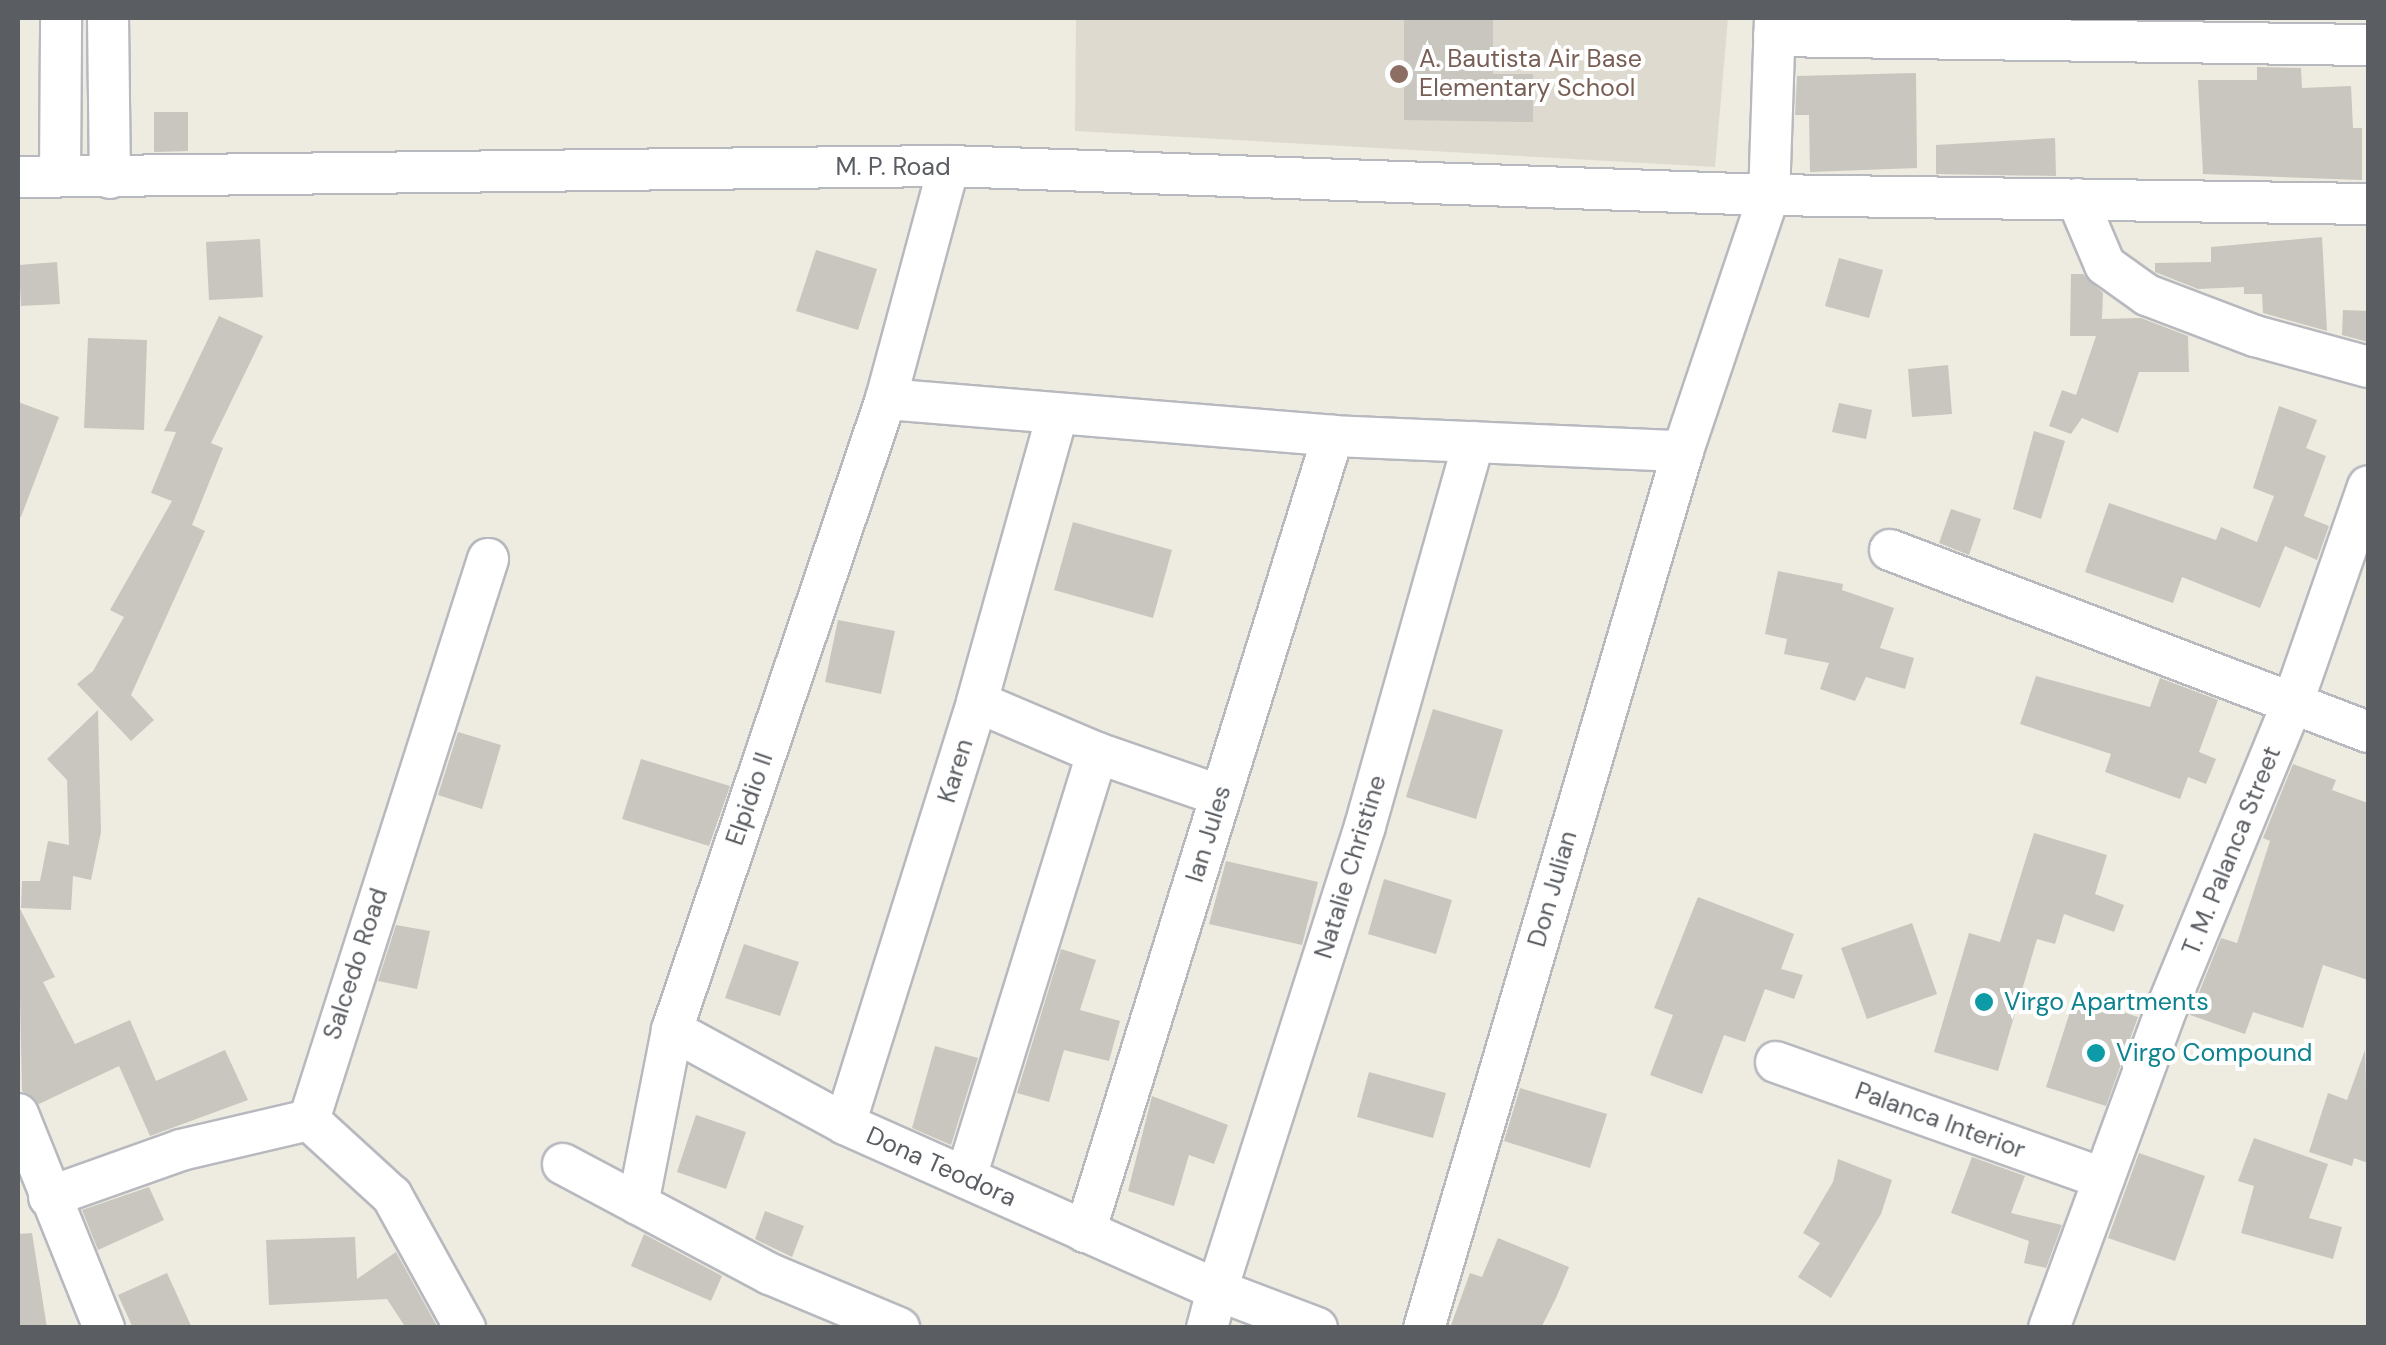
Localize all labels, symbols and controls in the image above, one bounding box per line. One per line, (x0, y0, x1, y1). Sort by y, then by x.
place label: A. Bautista Air Base Elementary School (1419, 45, 1642, 104)
marker: A. Bautista Air Base Elementary School (1388, 63, 1410, 85)
street label: M. P. Road (835, 152, 951, 182)
street label: Karen (932, 736, 980, 806)
street label: T. M. Palanca Street (2176, 742, 2288, 960)
street label: Elpidio II (720, 749, 780, 849)
street label: Natalie Christine (1309, 772, 1393, 962)
street label: Ian Jules (1180, 782, 1238, 886)
street label: Don Julian (1522, 827, 1584, 951)
street label: Salcedo Road (317, 884, 395, 1044)
place label: Virgo Apartments (2004, 987, 2209, 1017)
marker: Virgo Apartments (1973, 991, 1995, 1013)
place label: Virgo Compound (2116, 1038, 2312, 1068)
marker: Virgo Compound (2085, 1042, 2107, 1064)
street label: Palanca Interior (1851, 1076, 2029, 1166)
street label: Dona Teodora (861, 1121, 1021, 1213)

